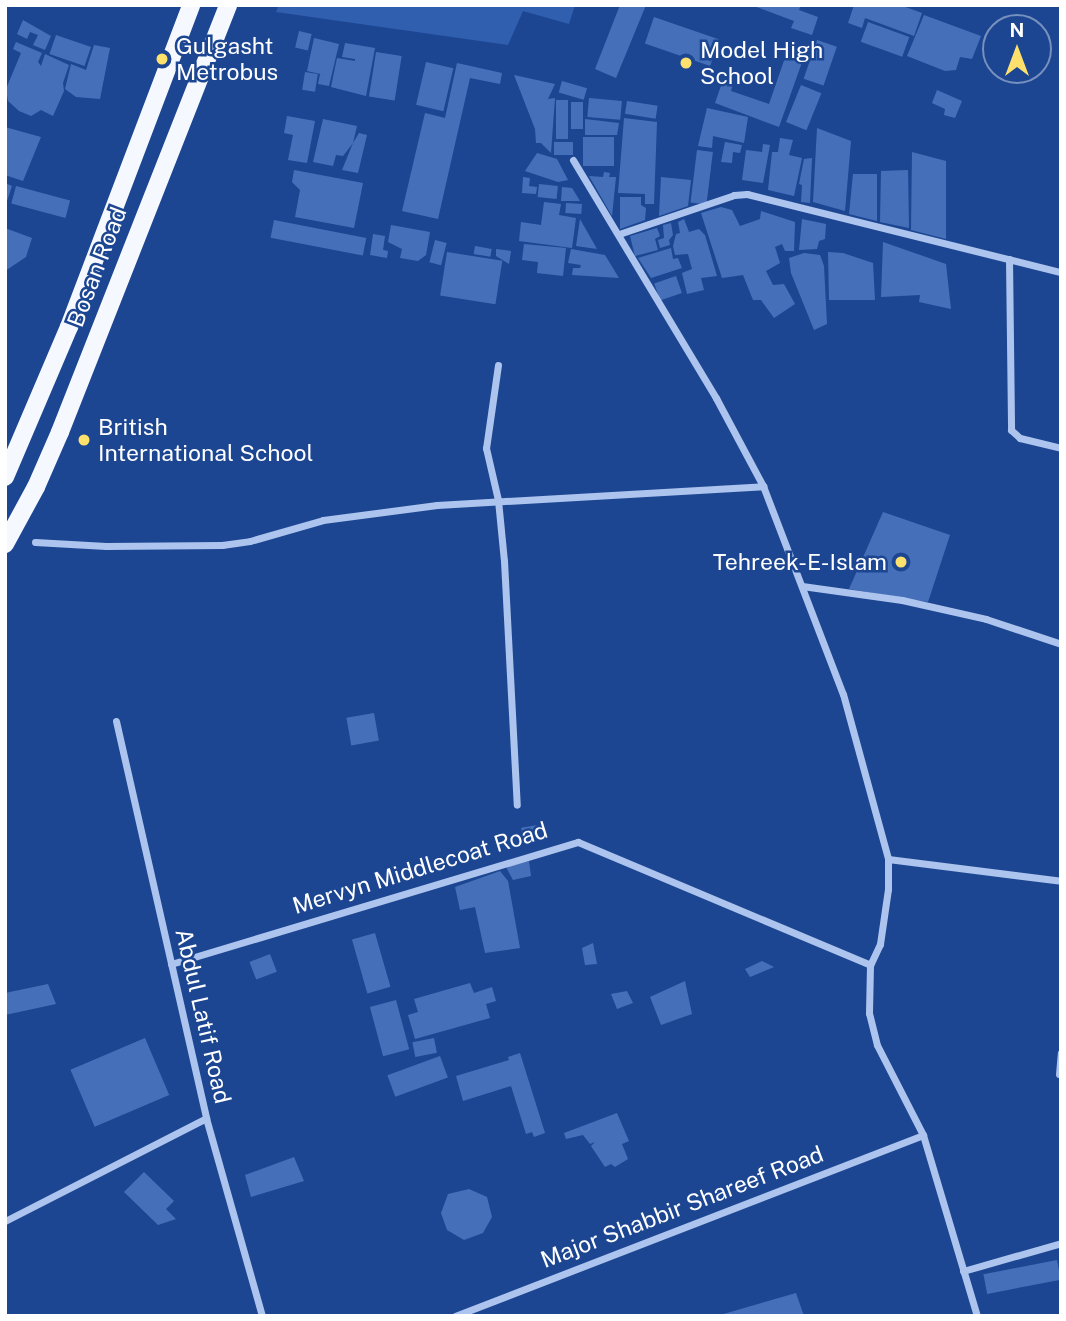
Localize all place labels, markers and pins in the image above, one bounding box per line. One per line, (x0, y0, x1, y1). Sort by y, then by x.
place label: Gulgasht Metrobus (176, 32, 278, 86)
place label: Model High School (700, 36, 823, 90)
marker: Gulgasht Metrobus (154, 51, 170, 67)
marker: Model High School (678, 55, 694, 71)
place label: British International School (98, 413, 314, 467)
marker: British International School (76, 432, 92, 448)
place label: Tehreek-E-Islam (713, 548, 887, 576)
marker: Tehreek-E-Islam (893, 554, 909, 570)

